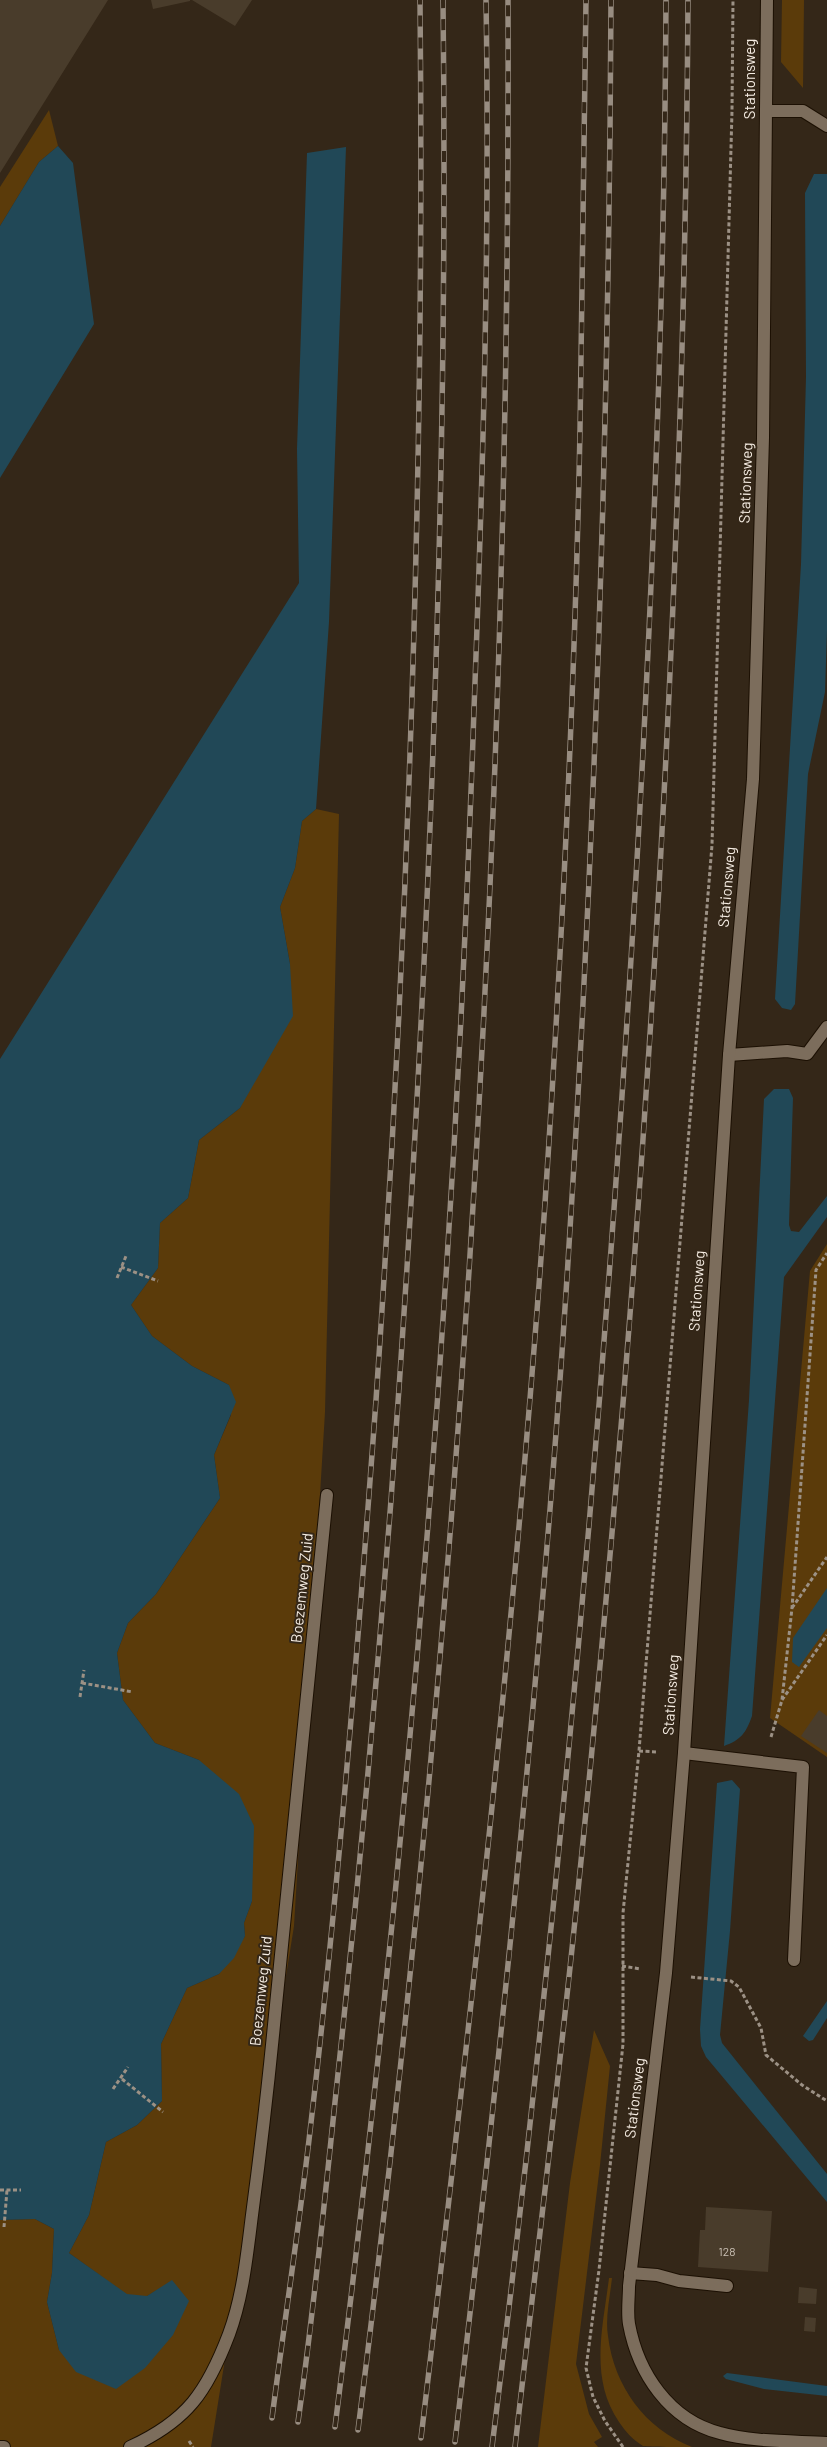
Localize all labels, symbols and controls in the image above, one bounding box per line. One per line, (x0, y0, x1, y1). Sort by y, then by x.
street label: Stationsweg (740, 39, 758, 119)
street label: Stationsweg (735, 442, 755, 524)
street label: Stationsweg (714, 846, 738, 928)
street label: Stationsweg (684, 1250, 708, 1332)
street label: Boezemweg Zuid (286, 1532, 316, 1644)
street label: Stationsweg (658, 1654, 682, 1736)
street label: Boezemweg Zuid (245, 1935, 275, 2047)
street label: Stationsweg (620, 2057, 648, 2139)
house number: 128 (719, 2244, 735, 2258)

